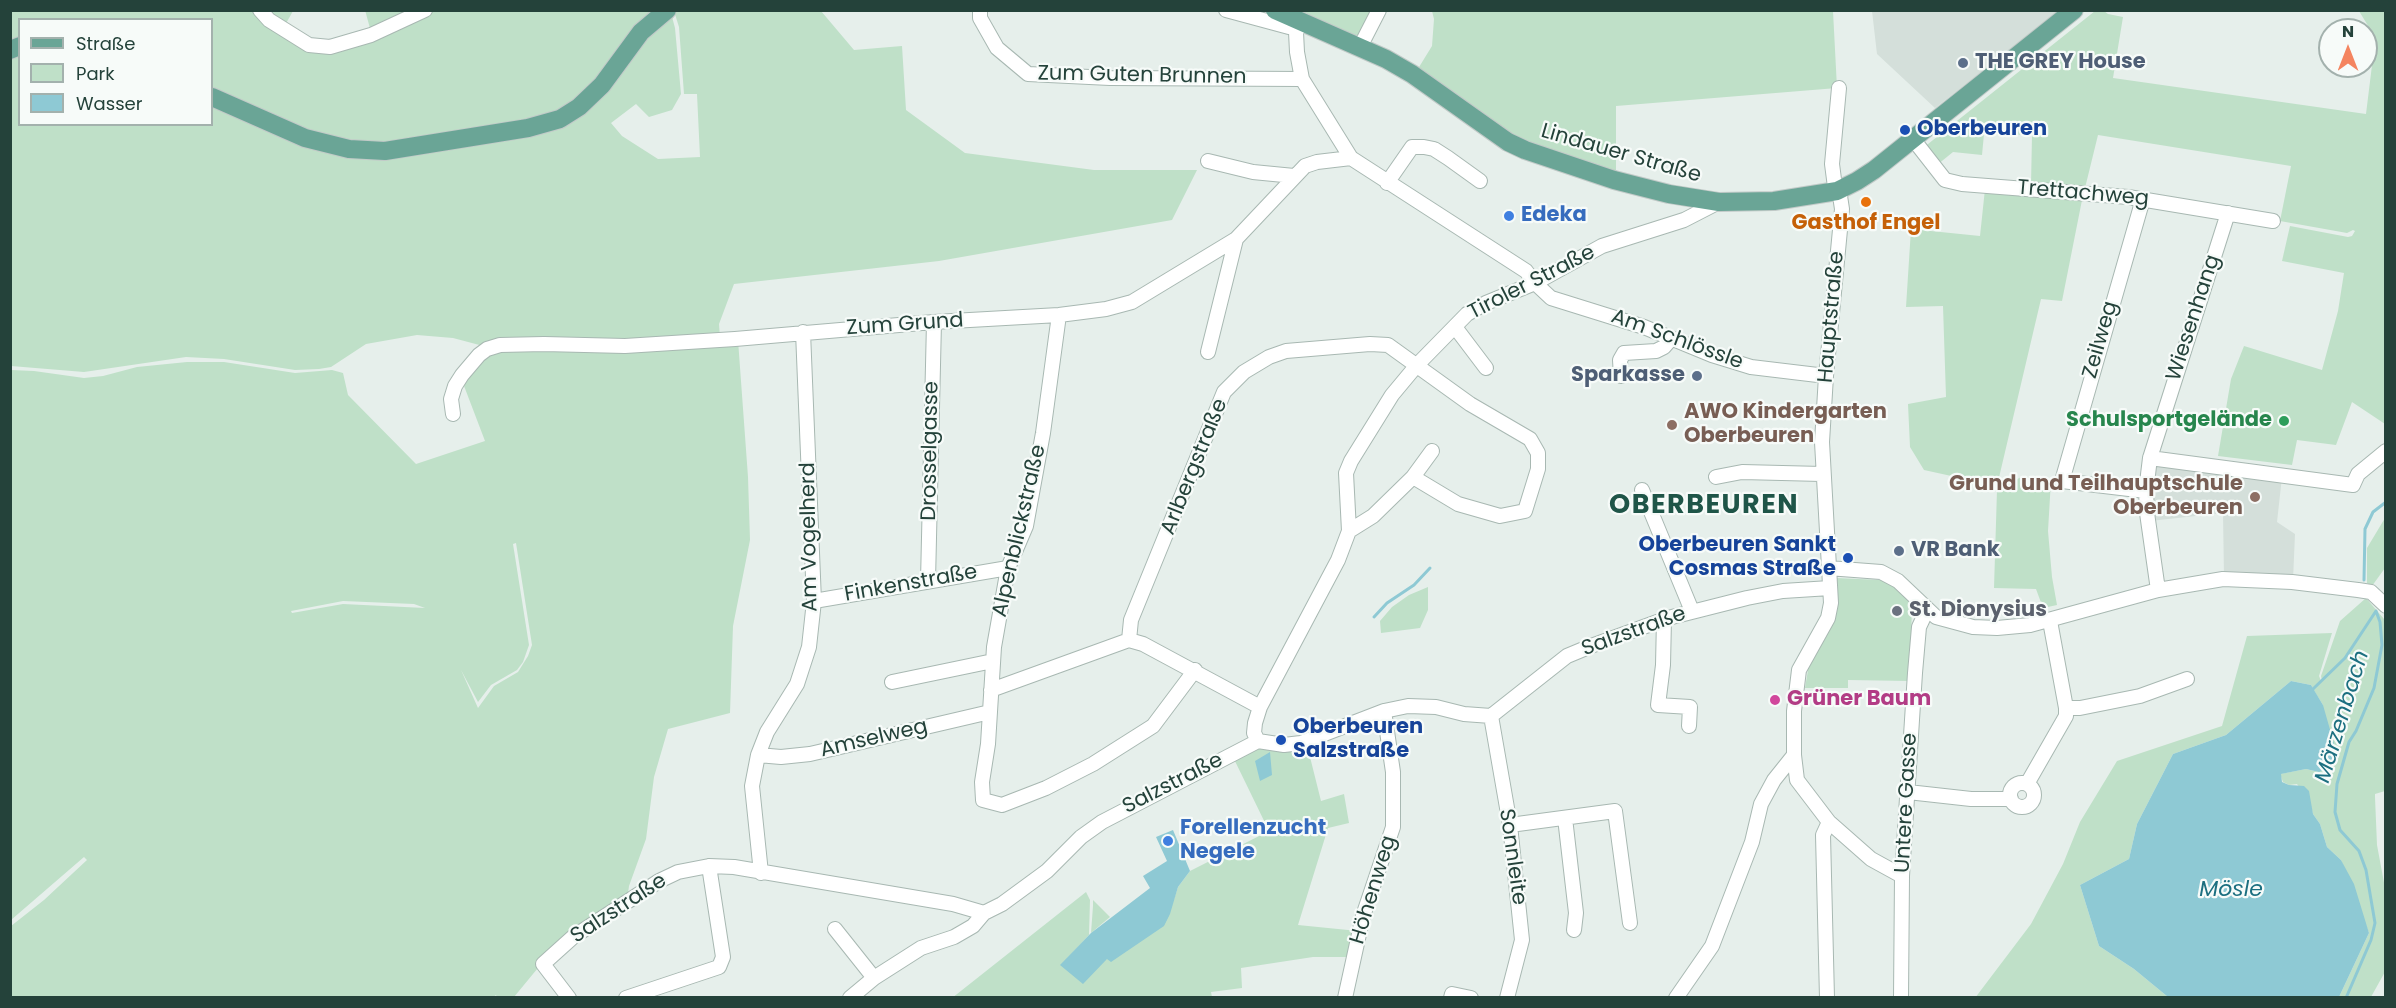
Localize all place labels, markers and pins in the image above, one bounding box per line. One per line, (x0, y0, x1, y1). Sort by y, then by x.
place label: THE GREY House (1975, 50, 2146, 76)
marker: THE GREY House (1956, 56, 1970, 70)
place label: Oberbeuren (1917, 117, 2047, 143)
marker: Oberbeuren (1898, 123, 1912, 137)
marker: Gasthof Engel (1859, 195, 1873, 209)
place label: Edeka (1521, 203, 1587, 229)
marker: Edeka (1502, 209, 1516, 223)
place label: Gasthof Engel (1792, 211, 1940, 237)
place label: Sparkasse (1571, 363, 1685, 389)
marker: Sparkasse (1690, 369, 1704, 383)
place label: AWO Kindergarten Oberbeuren (1684, 400, 1887, 450)
place label: Schulsportgelände (2066, 408, 2272, 434)
marker: Schulsportgelände (2277, 414, 2291, 428)
marker: AWO Kindergarten Oberbeuren (1665, 418, 1679, 432)
place label: Grund und Teilhauptschule Oberbeuren (1949, 472, 2243, 522)
marker: Grund und Teilhauptschule Oberbeuren (2248, 490, 2262, 504)
place label: Oberbeuren Sankt Cosmas Straße (1639, 533, 1836, 583)
place label: VR Bank (1911, 538, 2000, 564)
marker: VR Bank (1892, 544, 1906, 558)
marker: Oberbeuren Sankt Cosmas Straße (1841, 551, 1855, 565)
place label: St. Dionysius (1909, 598, 2047, 624)
marker: St. Dionysius (1890, 604, 1904, 618)
place label: Grüner Baum (1787, 687, 1931, 713)
marker: Grüner Baum (1768, 693, 1782, 707)
place label: Oberbeuren Salzstraße (1293, 715, 1423, 765)
marker: Oberbeuren Salzstraße (1274, 733, 1288, 747)
place label: Forellenzucht Negele (1180, 816, 1326, 866)
marker: Forellenzucht Negele (1161, 834, 1175, 848)

